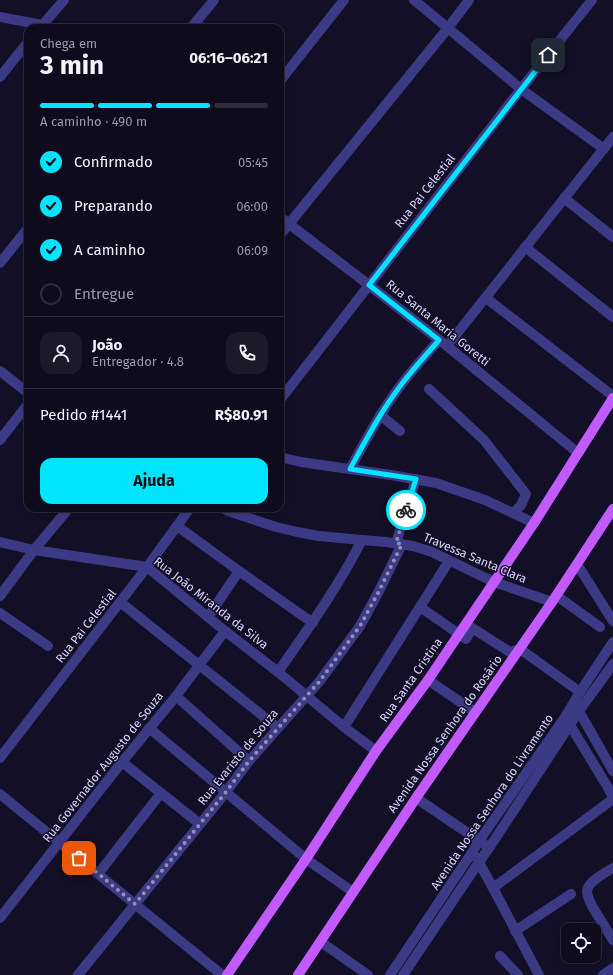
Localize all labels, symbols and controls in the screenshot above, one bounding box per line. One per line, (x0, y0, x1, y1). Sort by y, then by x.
text: Chega em (40, 36, 97, 51)
pin (531, 38, 565, 72)
icon: home (537, 44, 559, 66)
text: 06:16–06:21 (189, 49, 268, 67)
text: 3 min (40, 50, 104, 81)
text: A caminho · 490 m (40, 114, 147, 129)
icon: check (40, 151, 62, 173)
street label: Rua Pai Celestial (392, 151, 458, 231)
text: Confirmado (74, 153, 153, 171)
text: 05:45 (238, 155, 268, 170)
icon: check (40, 195, 62, 217)
text: Preparando (74, 197, 153, 215)
text: 06:00 (236, 199, 268, 214)
icon: check (40, 239, 62, 261)
text: A caminho (74, 241, 145, 259)
text: 06:09 (237, 243, 268, 258)
street label: Rua Santa Maria Goretti (383, 277, 493, 369)
text: Entregue (74, 285, 134, 303)
button: person (40, 332, 82, 374)
button: phone (226, 332, 268, 374)
text: João (92, 336, 122, 354)
text: Entregador · 4.8 (92, 354, 184, 369)
text: Pedido #1441 (40, 406, 127, 424)
text: R$80.91 (215, 406, 268, 424)
button: Ajuda (40, 458, 268, 504)
courier (386, 490, 426, 530)
icon: bike (395, 499, 417, 521)
street label: Travessa Santa Clara (421, 530, 529, 586)
street label: Rua João Miranda da Silva (151, 554, 271, 652)
street label: Rua Pai Celestial (53, 586, 119, 666)
street label: Rua Santa Cristina (377, 635, 445, 725)
street label: Avenida Nossa Senhora do Rosário (385, 653, 505, 815)
street label: Rua Governador Augusto de Souza (40, 689, 166, 845)
street label: Rua Evaristo de Souza (195, 706, 281, 808)
street label: Avenida Nossa Senhora do Livramento (428, 711, 556, 893)
pin (62, 841, 96, 875)
icon: bag (68, 847, 90, 869)
map controls (561, 923, 601, 963)
button: locate (561, 923, 601, 963)

